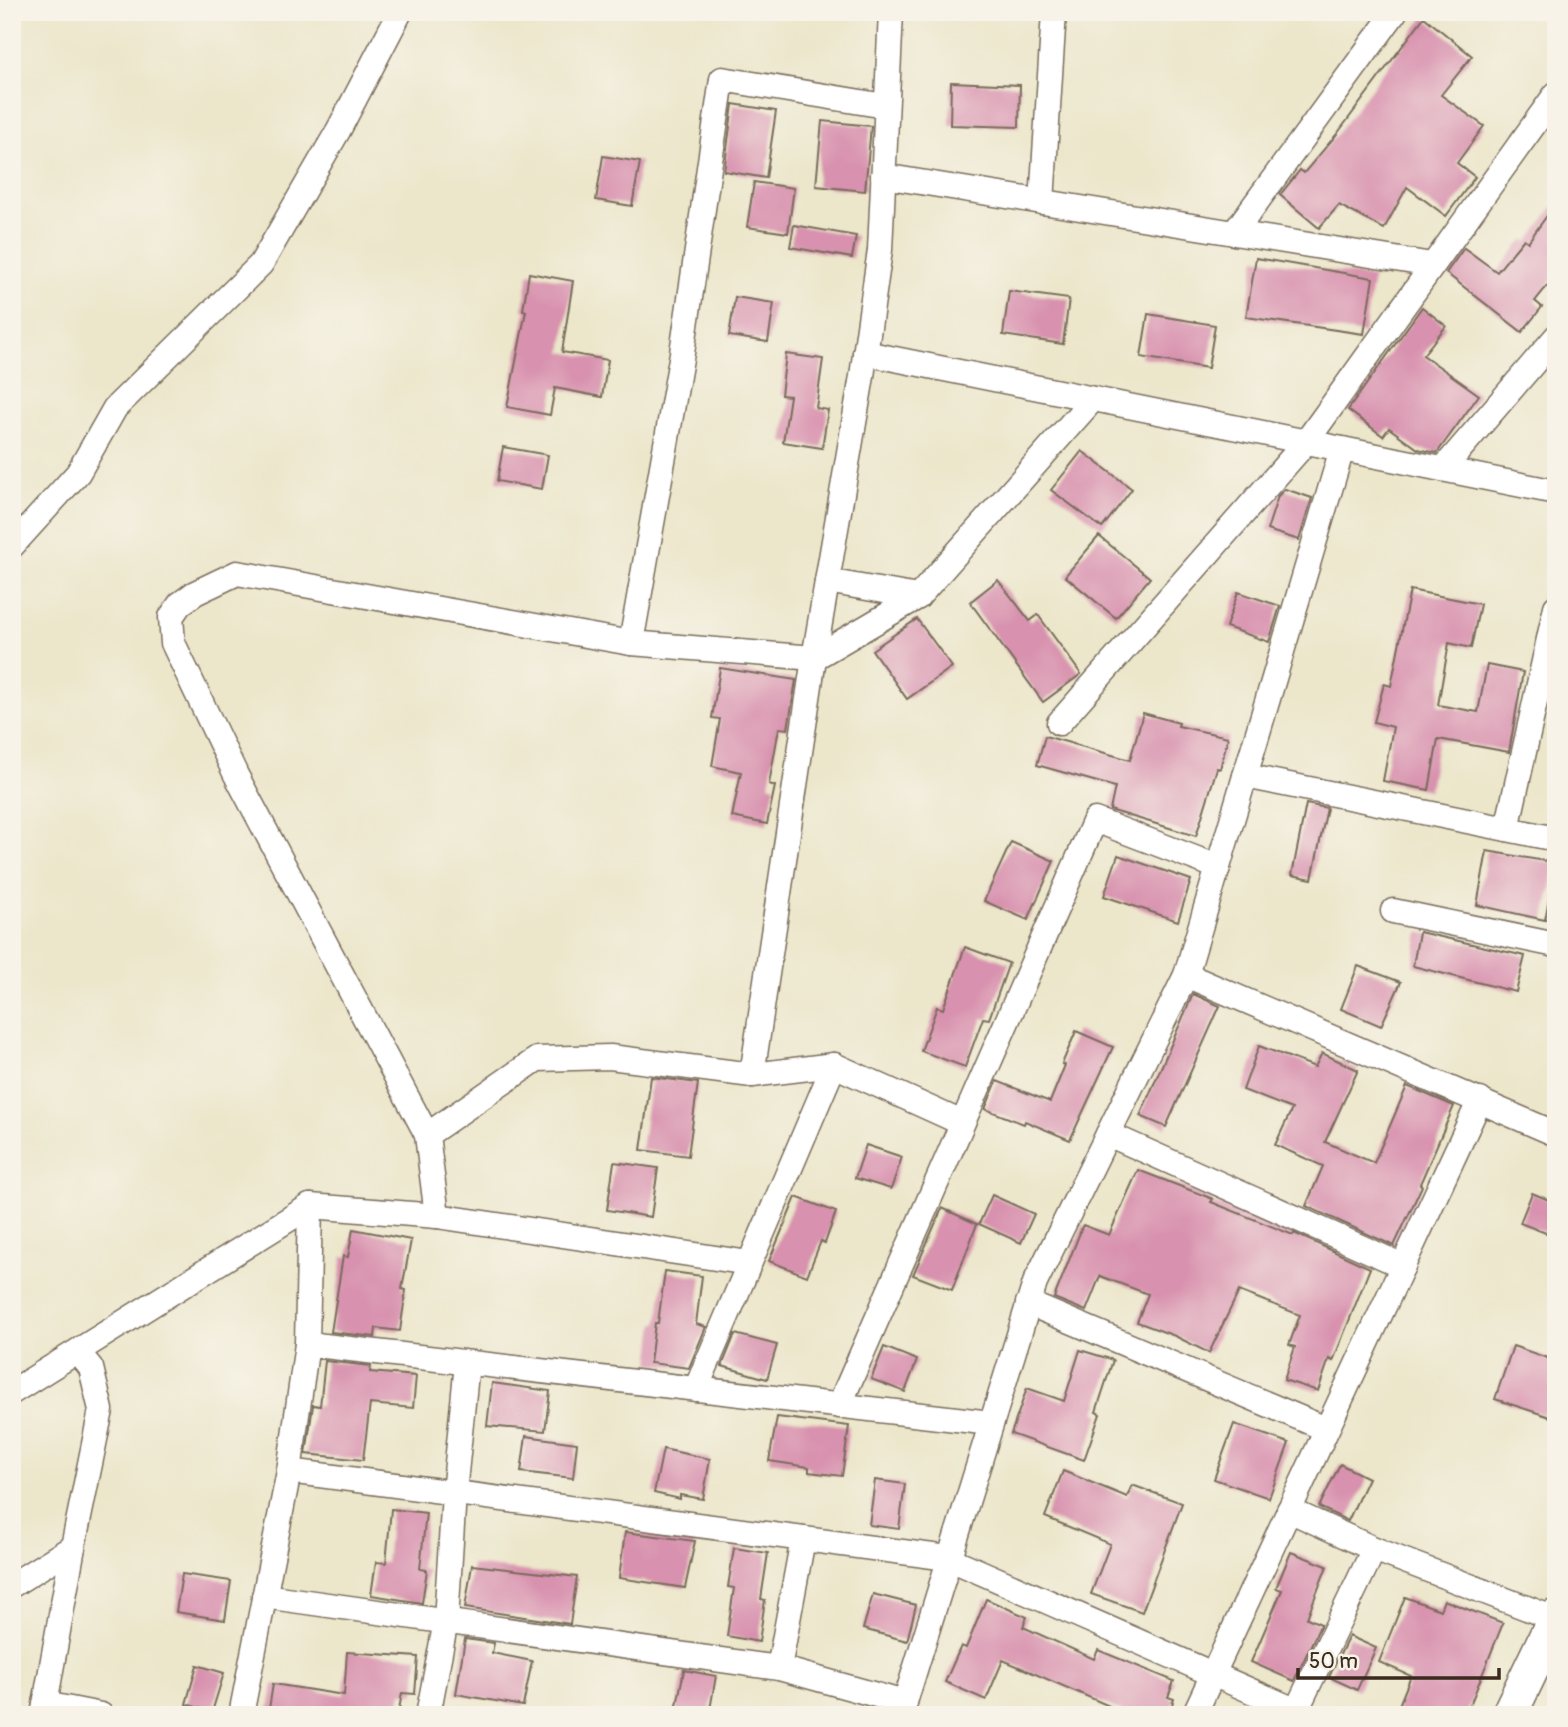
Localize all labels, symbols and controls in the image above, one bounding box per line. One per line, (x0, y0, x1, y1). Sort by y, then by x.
scale bar (1298, 1636, 1500, 1680)
text: 50 m (1309, 1648, 1358, 1675)

